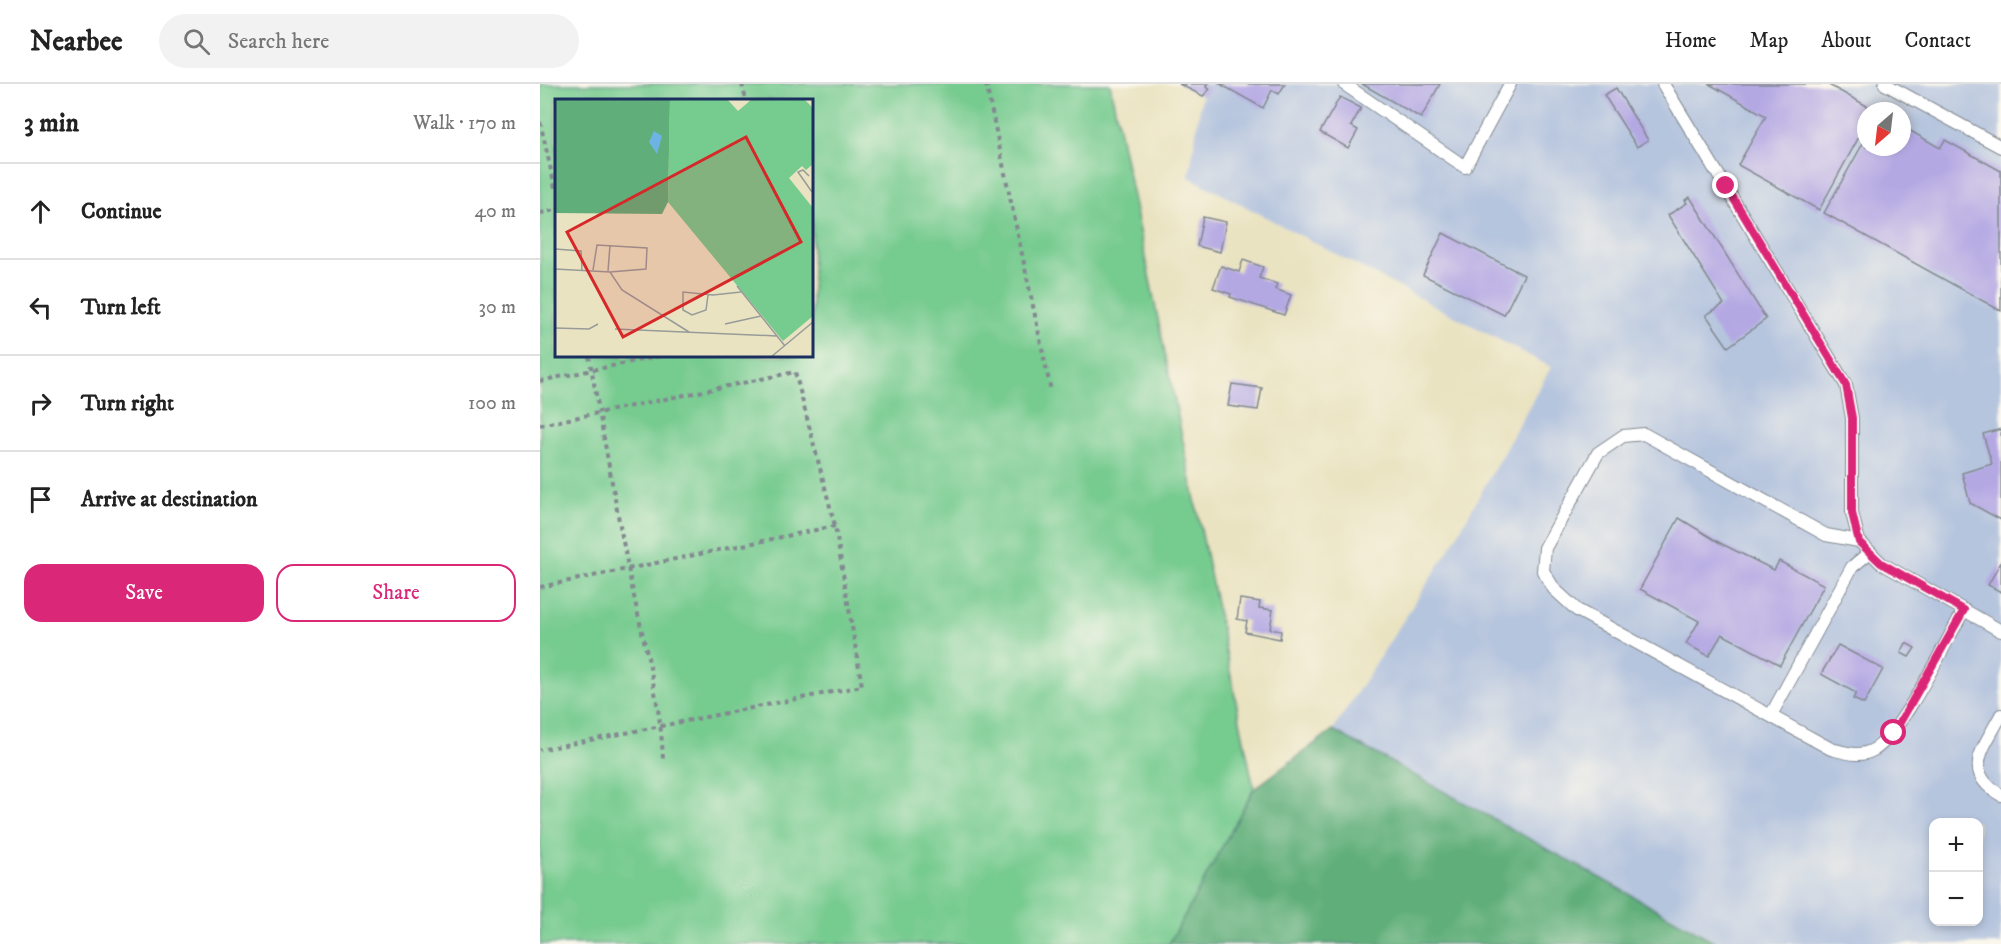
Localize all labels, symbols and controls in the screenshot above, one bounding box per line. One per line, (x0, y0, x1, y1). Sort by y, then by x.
search box (159, 14, 579, 68)
text: Nearbee (30, 24, 123, 59)
icon: search (180, 25, 213, 58)
text: Search here (228, 28, 329, 55)
text: Home (1665, 28, 1717, 54)
text: Map (1750, 28, 1788, 54)
text: About (1821, 28, 1872, 54)
text: Contact (1905, 28, 1971, 54)
inset map (555, 99, 813, 357)
north arrow (1857, 102, 1911, 156)
text: 3 min (24, 107, 79, 140)
text: Walk · 170 m (413, 111, 516, 136)
route end (1712, 172, 1738, 198)
icon: ahead (24, 195, 57, 228)
text: Continue (81, 198, 162, 225)
text: 40 m (474, 199, 516, 224)
icon: left (24, 291, 57, 324)
text: Turn left (81, 294, 161, 321)
text: 30 m (478, 295, 516, 320)
icon: right (24, 387, 57, 420)
text: Turn right (81, 390, 174, 417)
text: 100 m (468, 391, 516, 416)
icon: arrive (24, 483, 57, 516)
text: Arrive at destination (81, 486, 258, 513)
button: Save (24, 564, 264, 622)
button: Share (276, 564, 516, 622)
route start (1880, 719, 1906, 745)
map controls (1929, 818, 1983, 926)
button: + (1929, 818, 1983, 872)
button: − (1929, 872, 1983, 926)

